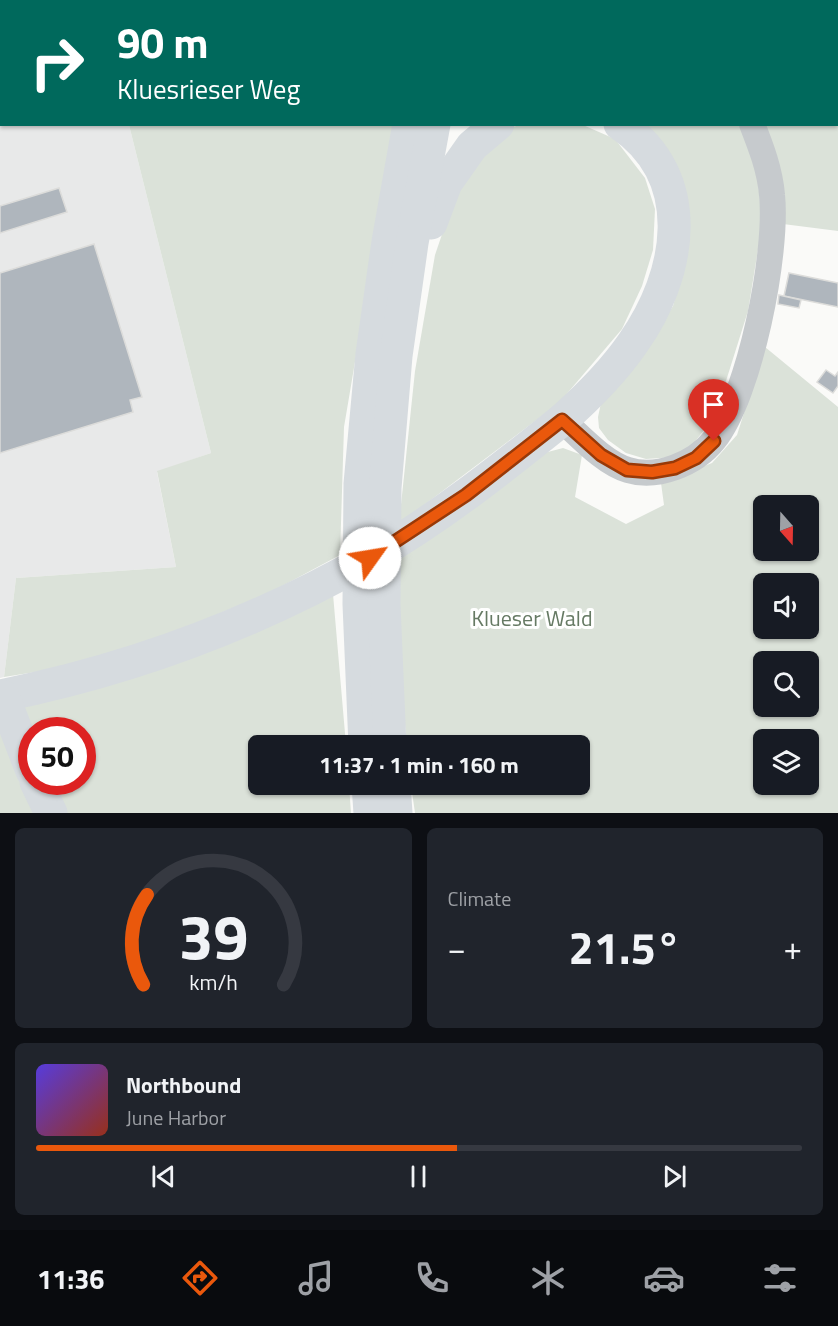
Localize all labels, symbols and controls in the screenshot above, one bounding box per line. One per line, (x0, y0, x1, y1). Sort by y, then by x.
text: 90 m (117, 10, 209, 74)
icon: right (18, 24, 96, 102)
text: Kluesrieser Weg (117, 68, 300, 109)
pin (688, 379, 739, 441)
icon: arrive (697, 388, 730, 421)
north arrow (753, 495, 819, 561)
map controls (753, 495, 819, 795)
position arrow (338, 526, 402, 590)
button: sound (753, 573, 819, 639)
park label: Klueser Wald (471, 601, 593, 635)
button: search (753, 651, 819, 717)
speed limit sign: 50 (18, 717, 96, 795)
button: layers (753, 729, 819, 795)
text: 11:37 · 1 min · 160 m (319, 748, 519, 782)
text: Climate (448, 883, 511, 914)
text: 39 (178, 888, 248, 983)
text: 21.5° (569, 913, 681, 981)
text: − (448, 923, 466, 973)
text: + (784, 923, 802, 973)
text: km/h (189, 966, 238, 998)
text: Northbound (126, 1068, 241, 1102)
text: June Harbor (126, 1102, 226, 1133)
icon: previous (147, 1160, 180, 1193)
icon: pause (402, 1160, 435, 1193)
icon: next (658, 1160, 691, 1193)
icon: directions (179, 1257, 221, 1299)
icon: music (295, 1257, 337, 1299)
icon: phone (411, 1257, 453, 1299)
icon: climate (527, 1257, 569, 1299)
icon: car (643, 1257, 685, 1299)
icon: filters (759, 1257, 801, 1299)
text: 11:36 (37, 1258, 104, 1299)

